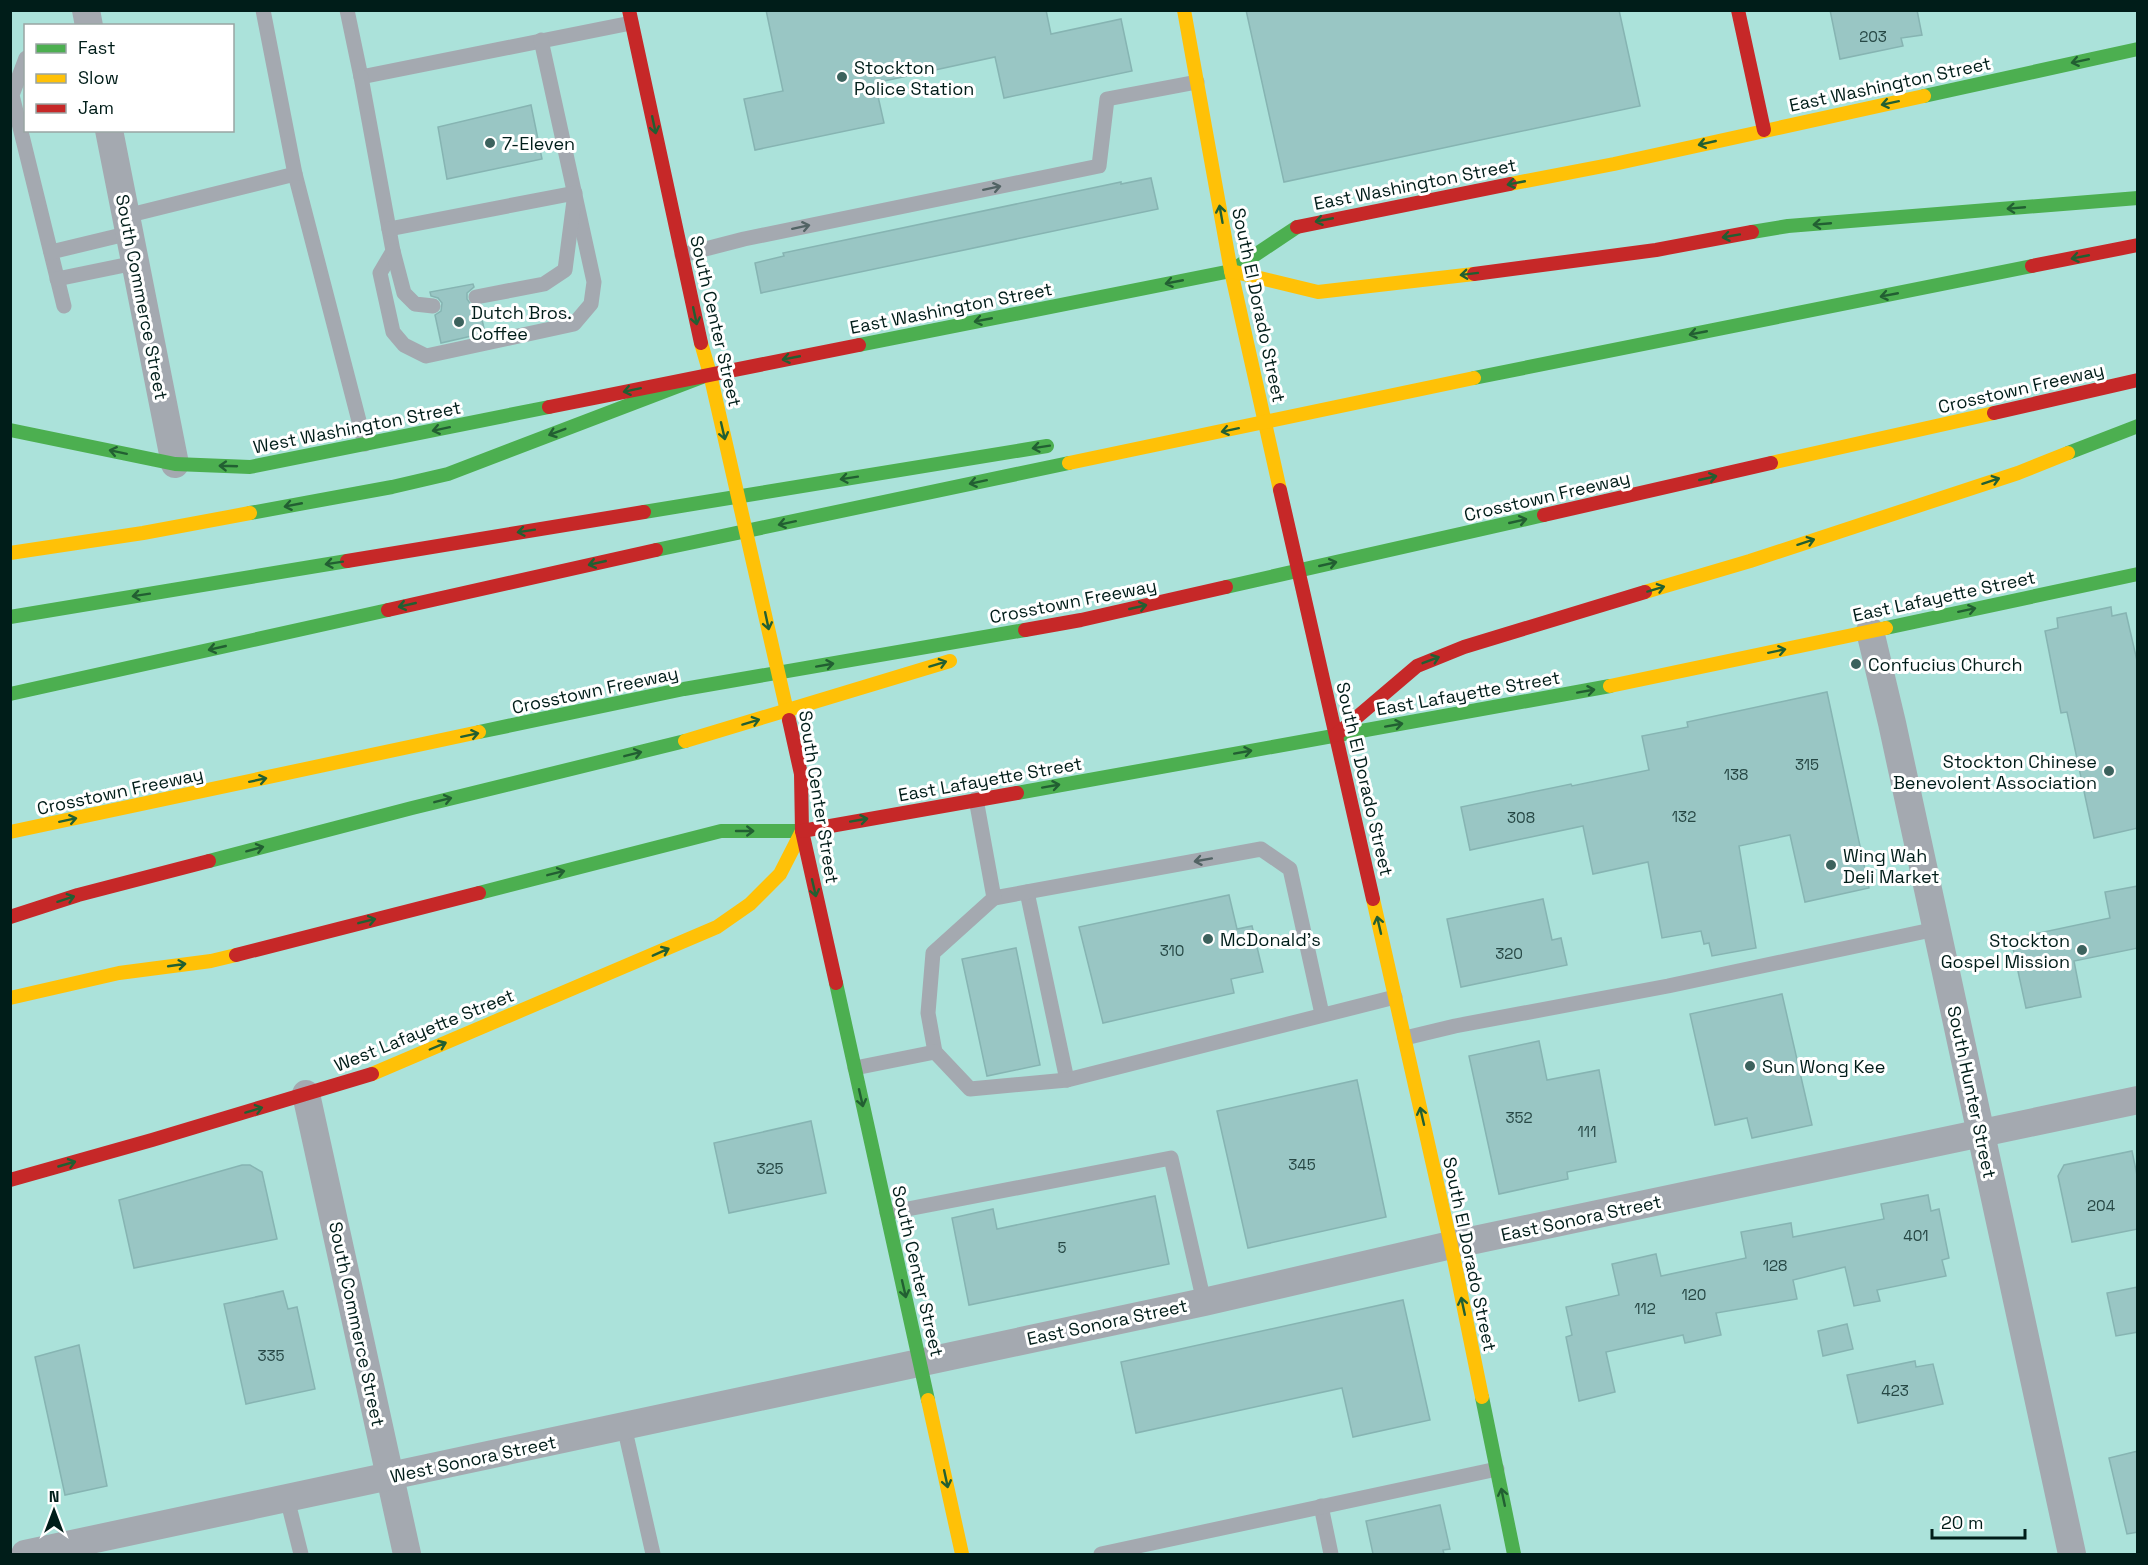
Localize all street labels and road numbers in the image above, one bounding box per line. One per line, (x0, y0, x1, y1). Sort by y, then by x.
street label: East Washington Street (1787, 51, 1993, 117)
street label: East Washington Street (1312, 153, 1518, 215)
street label: South Commerce Street (111, 192, 173, 402)
street label: South El Dorado Street (1227, 206, 1291, 404)
street label: South Center Street (685, 233, 747, 409)
street label: East Washington Street (848, 277, 1054, 339)
street label: Crosstown Freeway (1936, 358, 2106, 418)
street label: West Washington Street (251, 396, 463, 458)
street label: Crosstown Freeway (1462, 466, 1632, 526)
street label: East Lafayette Street (1851, 565, 2037, 627)
street label: Crosstown Freeway (988, 574, 1158, 628)
street label: Crosstown Freeway (510, 661, 680, 719)
street label: East Lafayette Street (1374, 666, 1562, 720)
street label: South El Dorado Street (1331, 680, 1399, 878)
street label: South Center Street (794, 709, 844, 885)
street label: East Lafayette Street (896, 752, 1084, 806)
street label: Crosstown Freeway (35, 762, 205, 820)
street label: West Lafayette Street (331, 983, 517, 1077)
street label: South Hunter Street (1942, 1004, 2002, 1180)
street label: South El Dorado Street (1438, 1155, 1502, 1353)
street label: South Center Street (887, 1183, 949, 1359)
street label: East Sonora Street (1499, 1190, 1663, 1246)
street label: South Commerce Street (324, 1219, 390, 1429)
street label: East Sonora Street (1025, 1294, 1189, 1350)
street label: West Sonora Street (388, 1430, 558, 1488)

